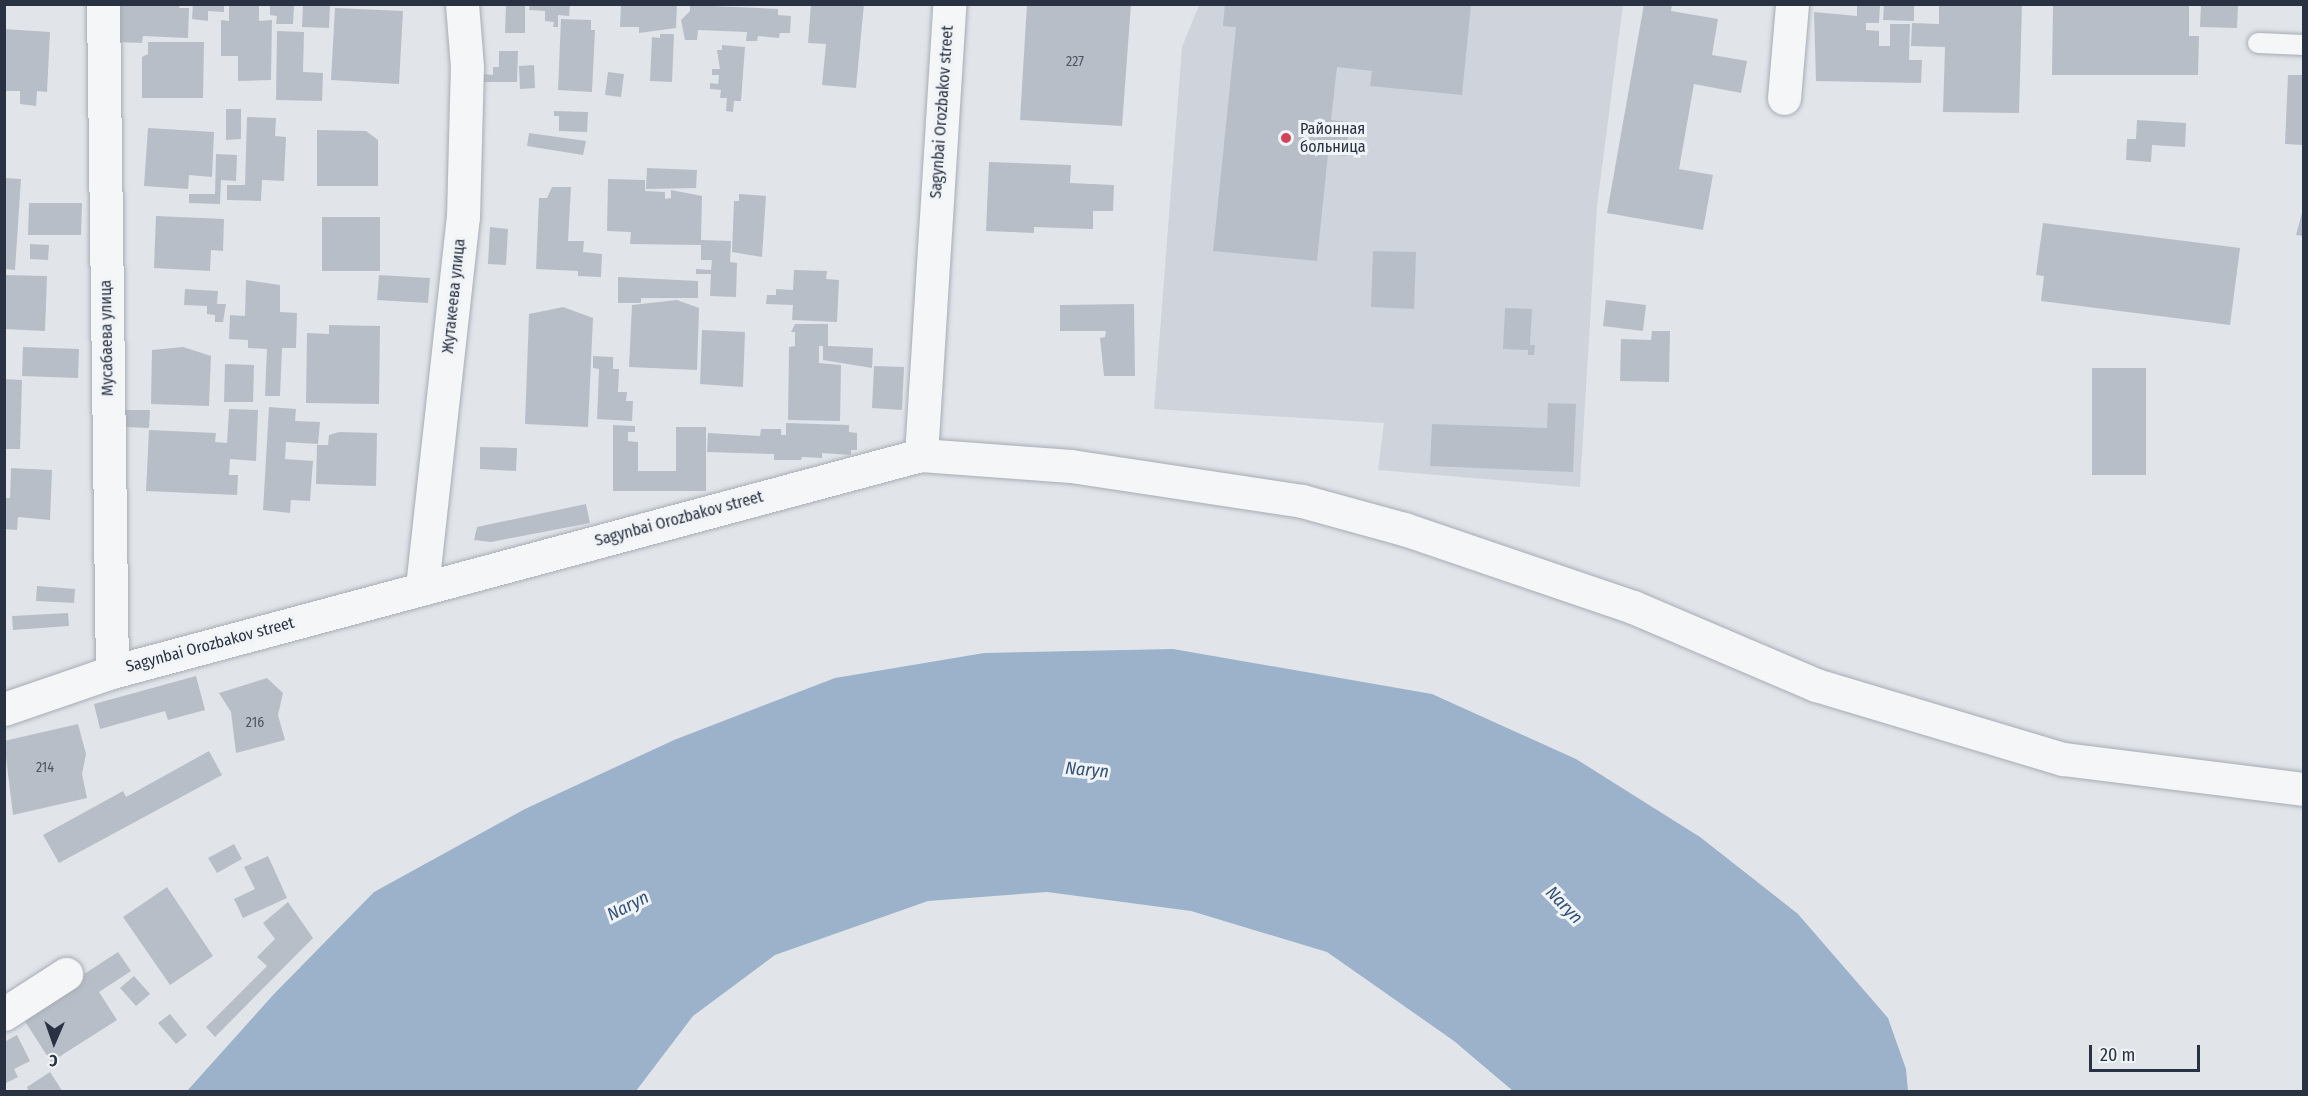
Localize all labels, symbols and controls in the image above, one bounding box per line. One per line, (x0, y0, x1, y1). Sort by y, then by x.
street label: Sagynbai Orozbakov street (926, 25, 958, 199)
house number: 227 (1066, 54, 1084, 70)
place label: Районная больница (1300, 119, 1366, 157)
marker: Районная больница (1277, 129, 1295, 147)
street label: Жутакеева улица (438, 238, 470, 354)
street label: Мусабаева улица (96, 280, 118, 396)
street label: Sagynbai Orozbakov street (593, 487, 765, 551)
street label: Sagynbai Orozbakov street (124, 613, 296, 677)
house number: 216 (246, 715, 264, 731)
water label: Naryn (1064, 757, 1110, 783)
house number: 214 (36, 760, 54, 776)
water label: Naryn (1541, 882, 1587, 928)
water label: Naryn (604, 886, 652, 926)
north arrow (24, 1012, 84, 1072)
scale bar (2092, 1033, 2203, 1071)
text: 20 m (2100, 1044, 2135, 1066)
text: С (49, 1051, 58, 1070)

